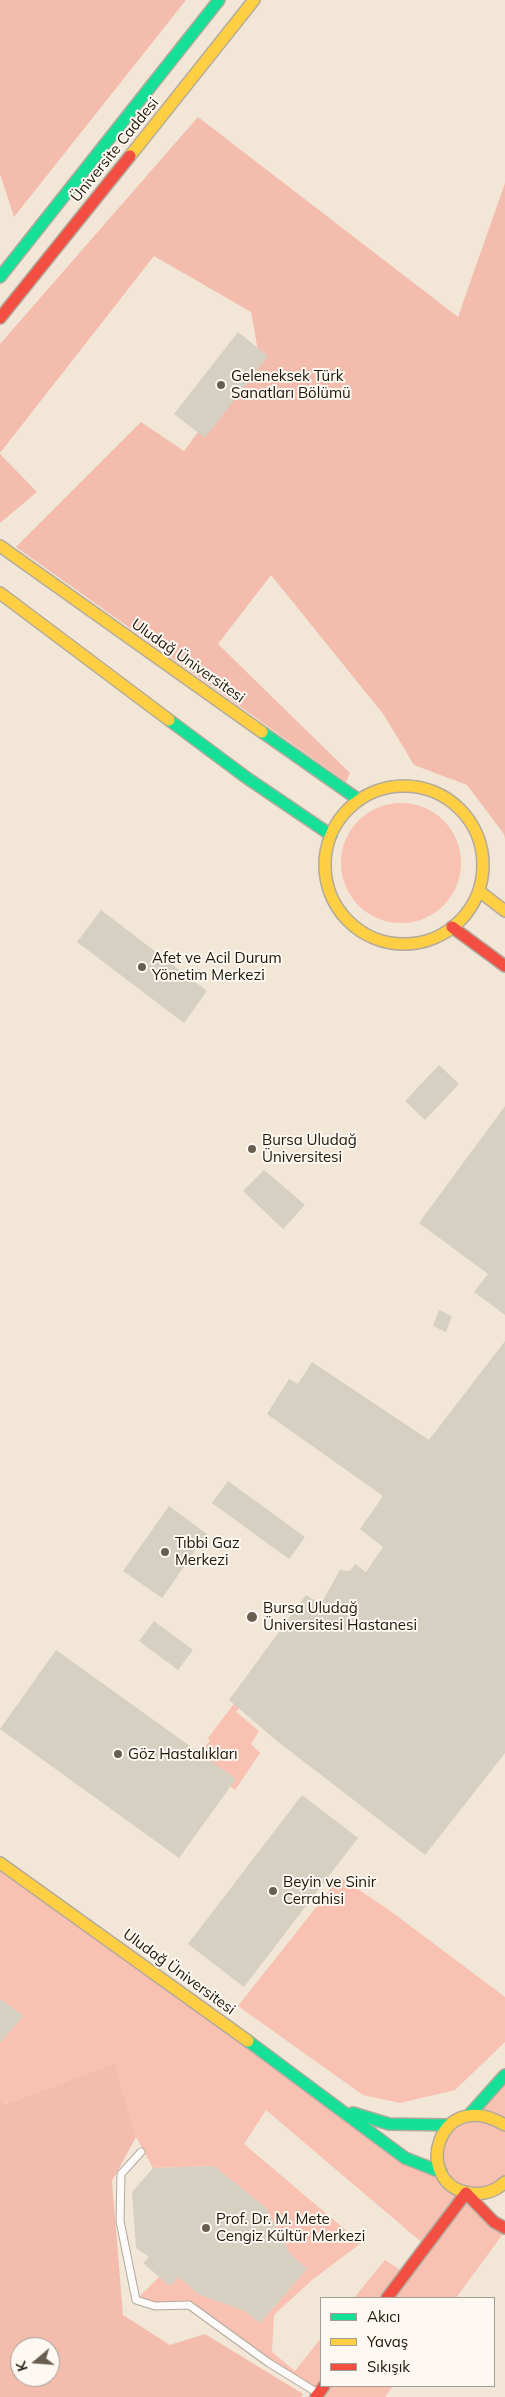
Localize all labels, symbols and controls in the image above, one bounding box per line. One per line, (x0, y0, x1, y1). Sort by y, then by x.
street label: Üniversite Caddesi (67, 94, 163, 206)
place label: Geleneksek Türk Sanatları Bölümü (231, 367, 351, 402)
marker: Geleneksek Türk Sanatları Bölümü (215, 379, 227, 391)
street label: Uludağ Üniversitesi (128, 615, 248, 707)
place label: Afet ve Acil Durum Yönetim Merkezi (152, 949, 282, 984)
marker: Afet ve Acil Durum Yönetim Merkezi (136, 961, 148, 973)
place label: Bursa Uludağ Üniversitesi (262, 1131, 357, 1166)
marker: Bursa Uludağ Üniversitesi (246, 1143, 258, 1155)
place label: Tıbbi Gaz Merkezi (175, 1534, 240, 1569)
marker: Tıbbi Gaz Merkezi (159, 1546, 171, 1558)
place label: Bursa Uludağ Üniversitesi Hastanesi (263, 1599, 417, 1634)
marker: Bursa Uludağ Üniversitesi Hastanesi (245, 1610, 259, 1624)
place label: Göz Hastalıkları (128, 1745, 238, 1763)
marker: Göz Hastalıkları (112, 1748, 124, 1760)
place label: Beyin ve Sinir Cerrahisi (283, 1873, 376, 1908)
marker: Beyin ve Sinir Cerrahisi (267, 1885, 279, 1897)
street label: Uludağ Üniversitesi (119, 1925, 239, 2019)
place label: Prof. Dr. M. Mete Cengiz Kültür Merkezi (216, 2210, 365, 2245)
marker: Prof. Dr. M. Mete Cengiz Kültür Merkezi (200, 2222, 212, 2234)
legend (320, 2297, 495, 2387)
text: Akıcı (367, 2307, 400, 2326)
text: Yavaş (367, 2332, 408, 2351)
north arrow (10, 2337, 60, 2387)
text: Sıkışık (367, 2357, 410, 2376)
text: K (12, 2359, 32, 2374)

